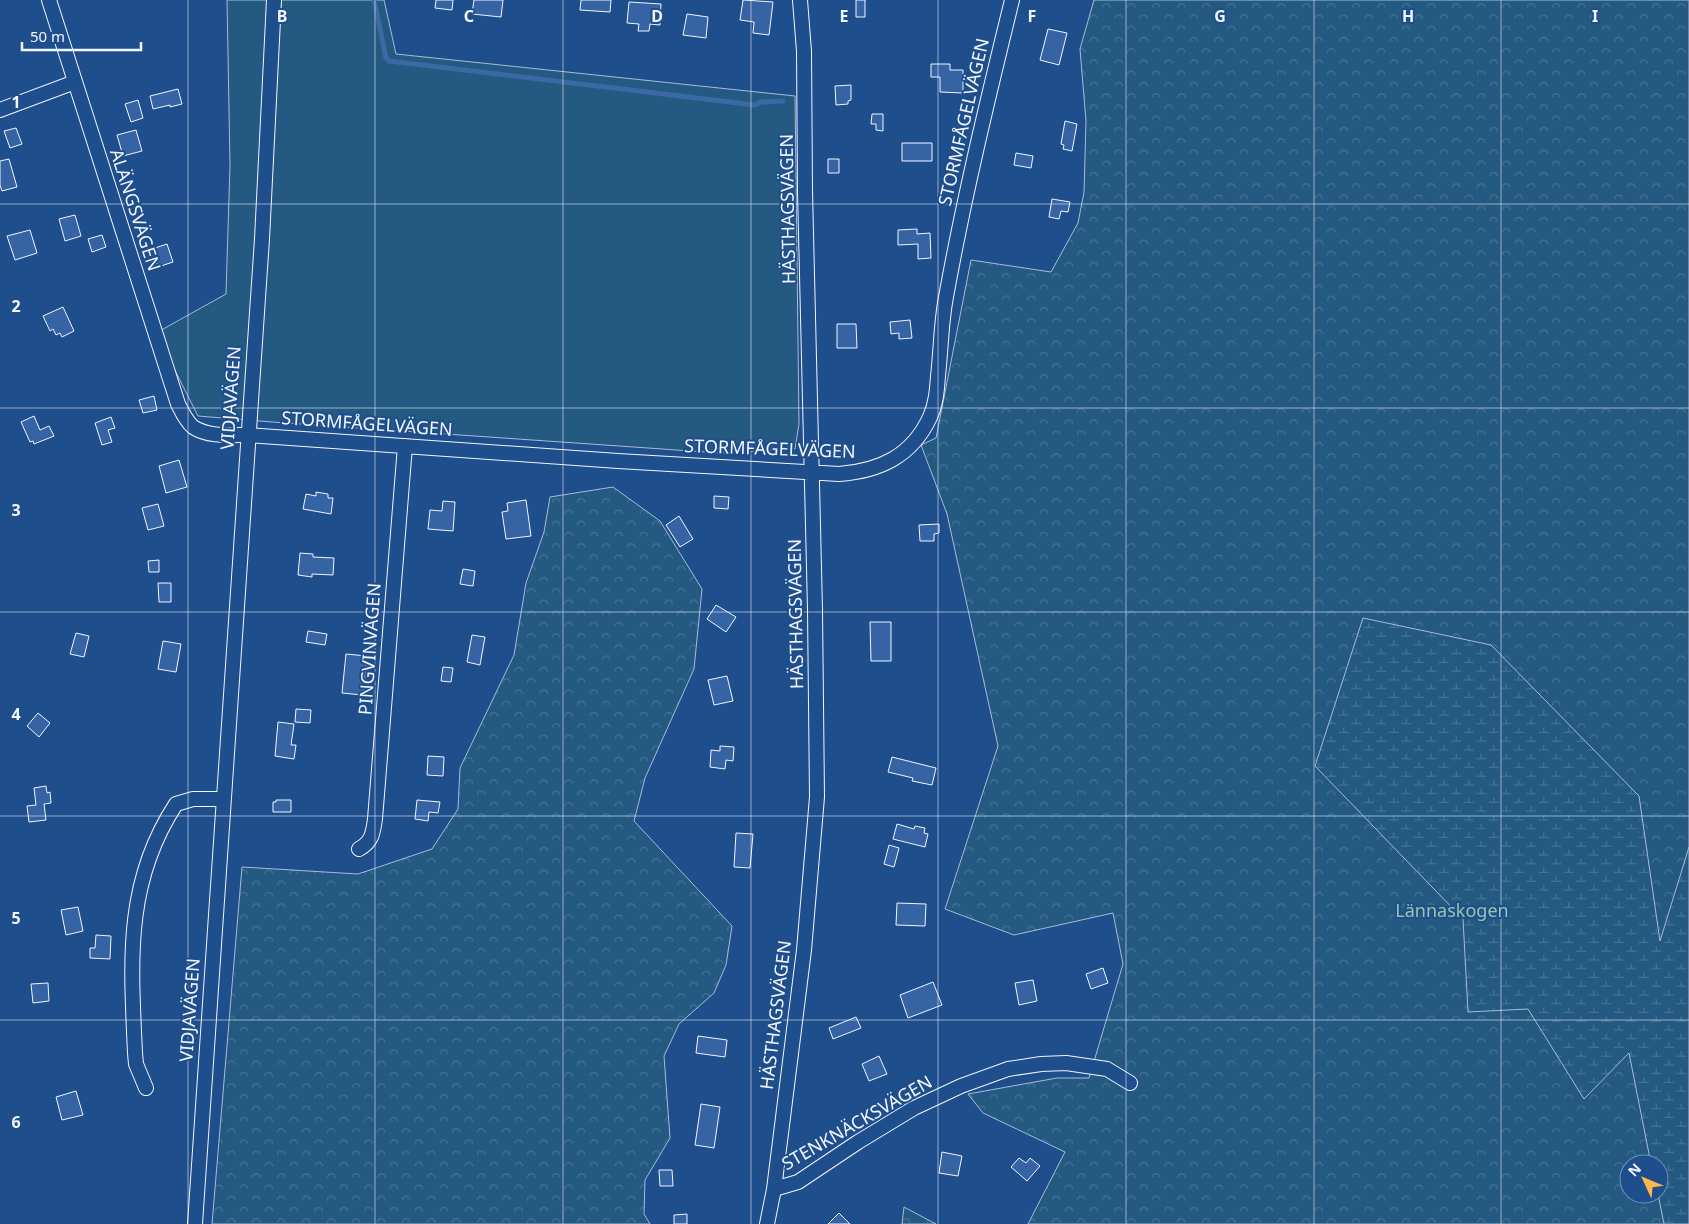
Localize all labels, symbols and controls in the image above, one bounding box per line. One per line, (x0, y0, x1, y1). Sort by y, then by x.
text: B (277, 5, 287, 27)
text: C (464, 5, 474, 27)
text: D (651, 5, 663, 27)
text: E (840, 5, 849, 27)
text: F (1028, 5, 1036, 27)
text: G (1214, 5, 1226, 27)
text: H (1402, 5, 1414, 27)
text: I (1592, 5, 1598, 27)
scale bar (22, 20, 141, 52)
text: 50 m (30, 26, 65, 46)
street label: STORMFÅGELVÄGEN (932, 36, 994, 208)
text: 1 (11, 91, 21, 113)
street label: HÄSTHAGSVÄGEN (774, 134, 800, 284)
street label: ALÄNGSVÄGEN (105, 146, 167, 274)
text: 2 (11, 295, 21, 317)
street label: VIDJAVÄGEN (214, 345, 246, 451)
street label: STORMFÅGELVÄGEN (281, 405, 453, 441)
street label: STORMFÅGELVÄGEN (684, 433, 856, 463)
text: 3 (11, 499, 21, 521)
street label: HÄSTHAGSVÄGEN (782, 539, 808, 689)
street label: PINGVINVÄGEN (352, 582, 386, 716)
text: 4 (11, 703, 21, 725)
park label: Lännaskogen (1395, 898, 1509, 922)
text: 5 (11, 907, 21, 929)
street label: HÄSTHAGSVÄGEN (754, 939, 796, 1091)
street label: VIDJAVÄGEN (173, 957, 205, 1063)
street label: STENKNÄCKSVÄGEN (777, 1069, 936, 1175)
text: 6 (11, 1111, 21, 1133)
north arrow (1619, 1154, 1669, 1204)
text: N (1623, 1159, 1645, 1180)

